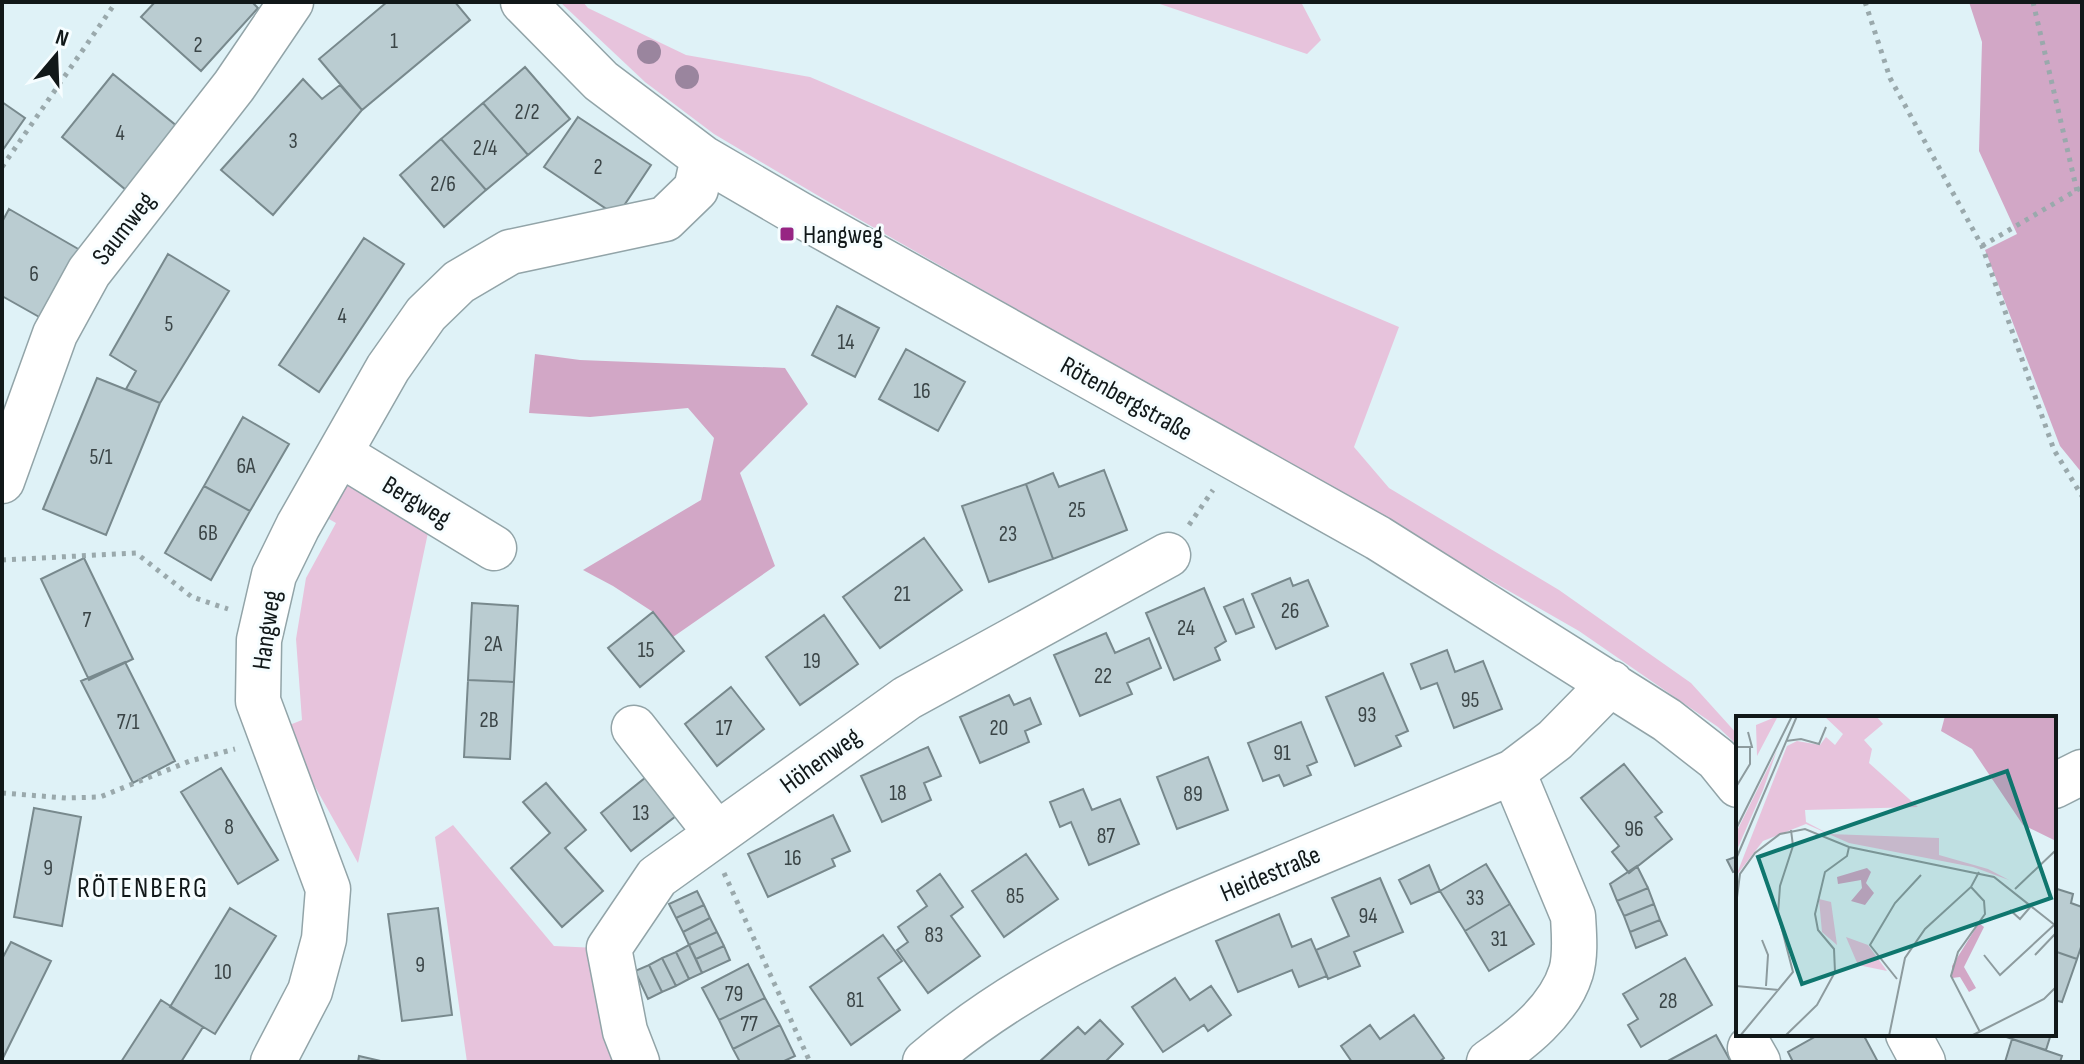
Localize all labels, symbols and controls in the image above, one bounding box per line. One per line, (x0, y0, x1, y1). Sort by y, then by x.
north arrow (16, 16, 96, 96)
text: N (52, 24, 72, 53)
house number: 1 (390, 28, 398, 55)
house number: 2 (193, 32, 203, 59)
house number: 2/2 (515, 99, 540, 126)
house number: 4 (115, 120, 125, 147)
house number: 3 (288, 128, 298, 155)
house number: 2/4 (473, 135, 497, 162)
house number: 2 (593, 154, 603, 181)
house number: 2/6 (430, 171, 456, 198)
street label: Saumweg (86, 186, 162, 272)
place label: Hangweg (803, 220, 883, 251)
marker: Hangweg (778, 225, 796, 243)
house number: 6 (29, 261, 39, 288)
house number: 4 (337, 303, 347, 330)
house number: 5 (165, 311, 174, 338)
house number: 14 (838, 329, 854, 356)
street label: Rötenbergstraße (1055, 350, 1198, 448)
house number: 16 (913, 378, 931, 405)
house number: 5/1 (90, 444, 113, 471)
house number: 6A (236, 453, 256, 480)
street label: Bergweg (376, 470, 456, 535)
house number: 25 (1068, 497, 1086, 524)
house number: 6B (198, 520, 218, 547)
house number: 23 (999, 521, 1017, 548)
house number: 21 (894, 581, 911, 608)
street label: Hangweg (247, 589, 288, 672)
house number: 26 (1281, 598, 1299, 625)
house number: 7 (83, 607, 92, 634)
house number: 24 (1177, 615, 1195, 642)
house number: 2A (484, 631, 503, 658)
house number: 15 (638, 637, 654, 664)
house number: 19 (803, 648, 821, 675)
house number: 22 (1094, 663, 1112, 690)
house number: 95 (1461, 687, 1479, 714)
house number: 93 (1358, 702, 1376, 729)
house number: 2B (480, 707, 498, 734)
house number: 7/1 (117, 709, 140, 736)
house number: 17 (716, 715, 732, 742)
house number: 20 (990, 715, 1008, 742)
inset map (1736, 716, 2056, 1036)
street label: Höhenweg (775, 722, 867, 801)
house number: 91 (1273, 740, 1291, 767)
house number: 18 (889, 780, 907, 807)
house number: 89 (1183, 781, 1203, 808)
house number: 13 (633, 800, 649, 827)
house number: 8 (224, 814, 234, 841)
house number: 96 (1624, 816, 1644, 843)
house number: 87 (1097, 823, 1115, 850)
street label: Heidestraße (1216, 840, 1325, 909)
house number: 16 (784, 845, 802, 872)
house number: 9 (43, 855, 53, 882)
district label: RÖTENBERG (77, 872, 209, 905)
house number: 85 (1006, 883, 1024, 910)
house number: 33 (1466, 885, 1484, 912)
house number: 94 (1359, 903, 1377, 930)
house number: 83 (925, 922, 943, 949)
house number: 31 (1491, 926, 1508, 953)
house number: 9 (415, 952, 425, 979)
house number: 10 (214, 959, 232, 986)
house number: 79 (725, 981, 743, 1008)
house number: 81 (846, 987, 864, 1014)
house number: 28 (1659, 988, 1677, 1015)
house number: 77 (740, 1011, 758, 1038)

